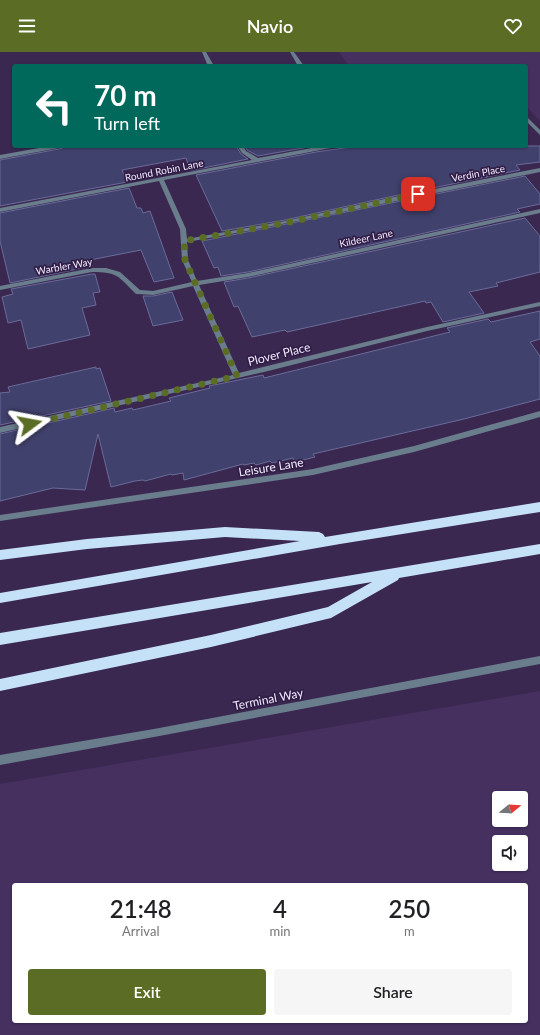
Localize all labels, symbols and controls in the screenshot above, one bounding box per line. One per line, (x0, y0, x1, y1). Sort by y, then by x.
icon: menu (16, 15, 38, 37)
text: Navio (247, 15, 293, 37)
icon: heart (502, 15, 524, 37)
text: 70 m (94, 78, 157, 112)
icon: left (28, 80, 80, 132)
text: Turn left (94, 112, 160, 134)
street label: Round Robin Lane (124, 157, 204, 183)
street label: Verdin Place (450, 162, 506, 184)
pin (401, 177, 435, 211)
icon: arrive (407, 183, 429, 205)
street label: Kildeer Lane (338, 226, 394, 250)
street label: Warbler Way (35, 255, 94, 277)
street label: Plover Place (246, 339, 312, 369)
position arrow (9, 403, 51, 445)
street label: Leisure Lane (237, 454, 305, 480)
street label: Terminal Way (232, 685, 305, 713)
north arrow (492, 791, 528, 827)
map controls (492, 791, 528, 871)
button: sound (492, 835, 528, 871)
text: 21:48 (110, 894, 172, 923)
text: 4 (273, 894, 287, 923)
text: 250 (388, 894, 430, 923)
text: Arrival (122, 923, 159, 939)
text: min (269, 923, 291, 939)
text: m (404, 923, 415, 939)
button: Exit (28, 969, 266, 1015)
button: Share (274, 969, 512, 1015)

